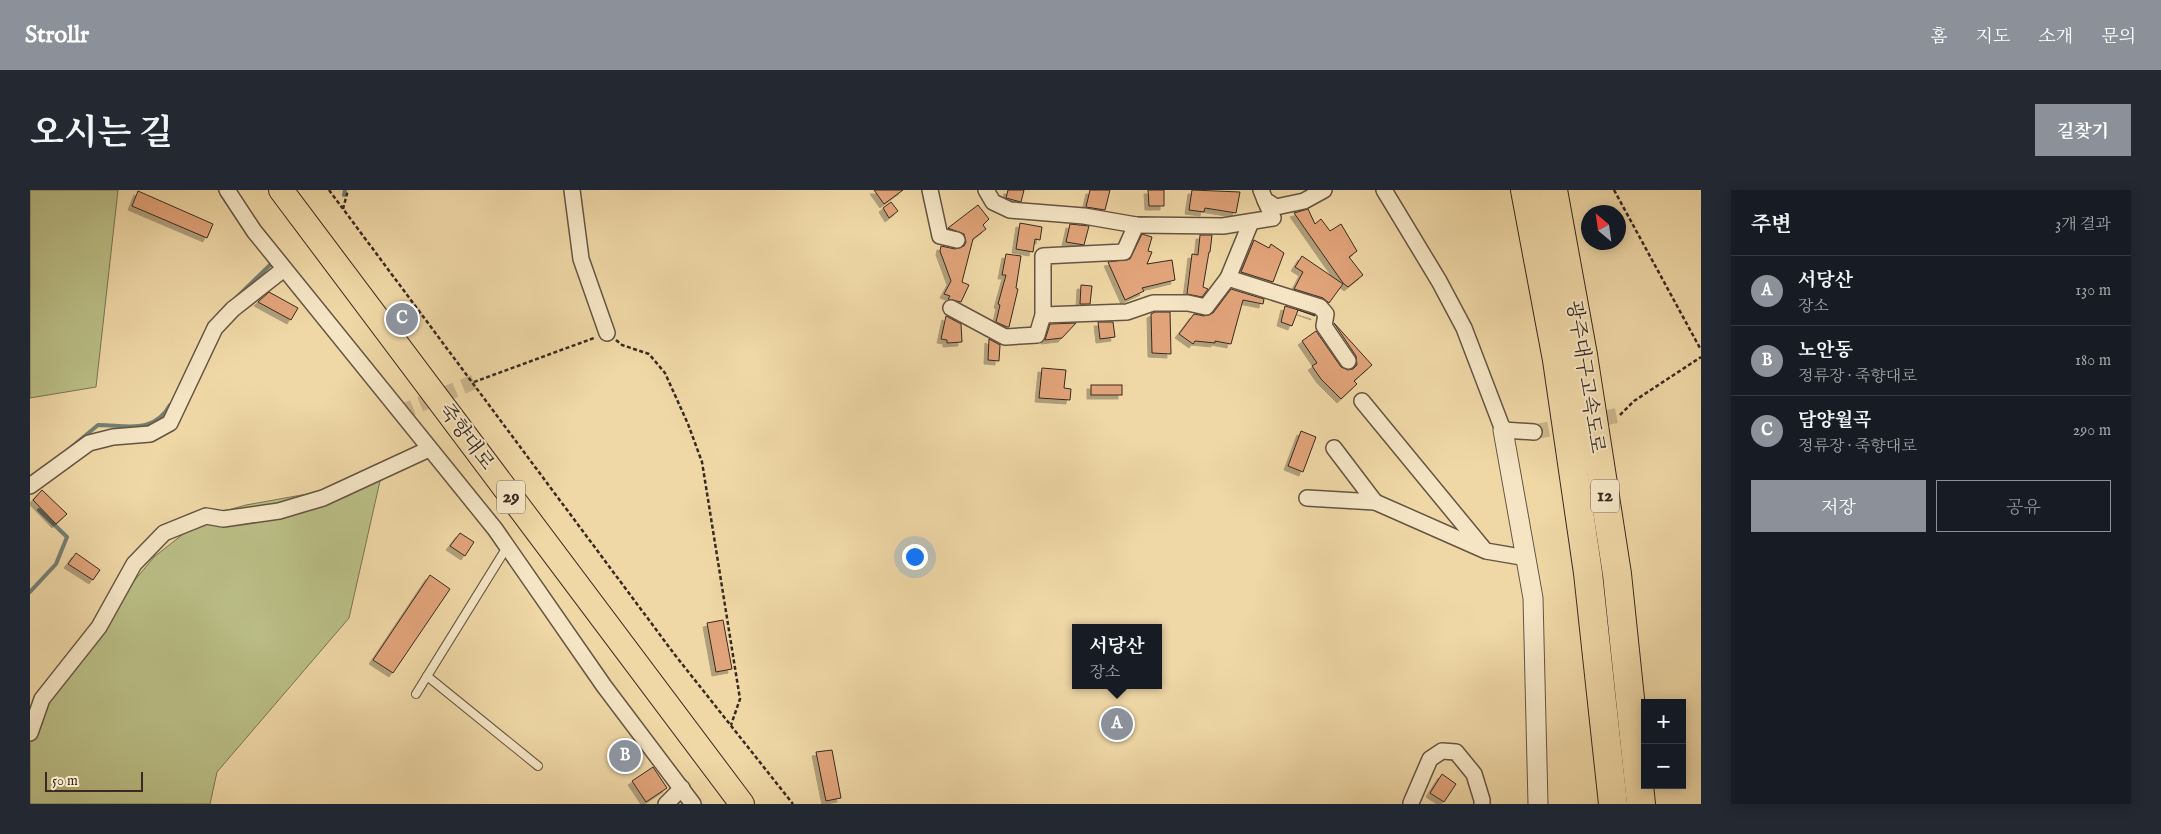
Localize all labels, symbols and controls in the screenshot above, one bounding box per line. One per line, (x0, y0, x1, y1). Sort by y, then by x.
text: Strollr (25, 20, 89, 51)
text: 홈 (1930, 26, 1948, 49)
text: 지도 (1976, 26, 2010, 49)
text: 소개 (2038, 26, 2073, 49)
text: 문의 (2101, 26, 2136, 49)
button: 길찾기 (2035, 104, 2131, 156)
text: 오시는 길 (30, 112, 173, 157)
north arrow (1581, 205, 1626, 250)
text: 주변 (1751, 212, 1792, 239)
text: 3개 결과 (2055, 215, 2111, 235)
text: 서당산 (1798, 269, 1853, 293)
text: A (1762, 281, 1772, 301)
text: 130 m (2075, 281, 2111, 301)
text: 장소 (1798, 297, 1829, 317)
street label: 광주대구고속도로 (1561, 299, 1609, 455)
pin: C (386, 300, 418, 338)
text: 노안동 (1798, 339, 1853, 363)
text: B (1762, 351, 1772, 371)
text: 180 m (2075, 351, 2111, 371)
text: 정류장 · 죽향대로 (1798, 367, 1917, 387)
street label: 죽향대로 (433, 399, 499, 475)
text: 담양월곡 (1798, 409, 1871, 433)
text: C (1761, 421, 1773, 441)
text: 290 m (2073, 421, 2111, 441)
text: 정류장 · 죽향대로 (1798, 437, 1917, 457)
road number: 29 (497, 480, 525, 514)
road number: 12 (1591, 480, 1619, 512)
button: 저장 (1751, 480, 1926, 532)
button: 공유 (1936, 480, 2111, 532)
your location (902, 544, 928, 570)
popup (1072, 624, 1162, 689)
text: 서당산 (1089, 635, 1145, 659)
text: 장소 (1089, 663, 1120, 683)
map controls (1641, 699, 1686, 789)
button: + (1641, 699, 1686, 744)
pin: A (1101, 705, 1133, 743)
pin: B (609, 737, 641, 775)
button: − (1641, 744, 1686, 789)
scale bar (45, 769, 142, 792)
text: 50 m (52, 772, 78, 790)

